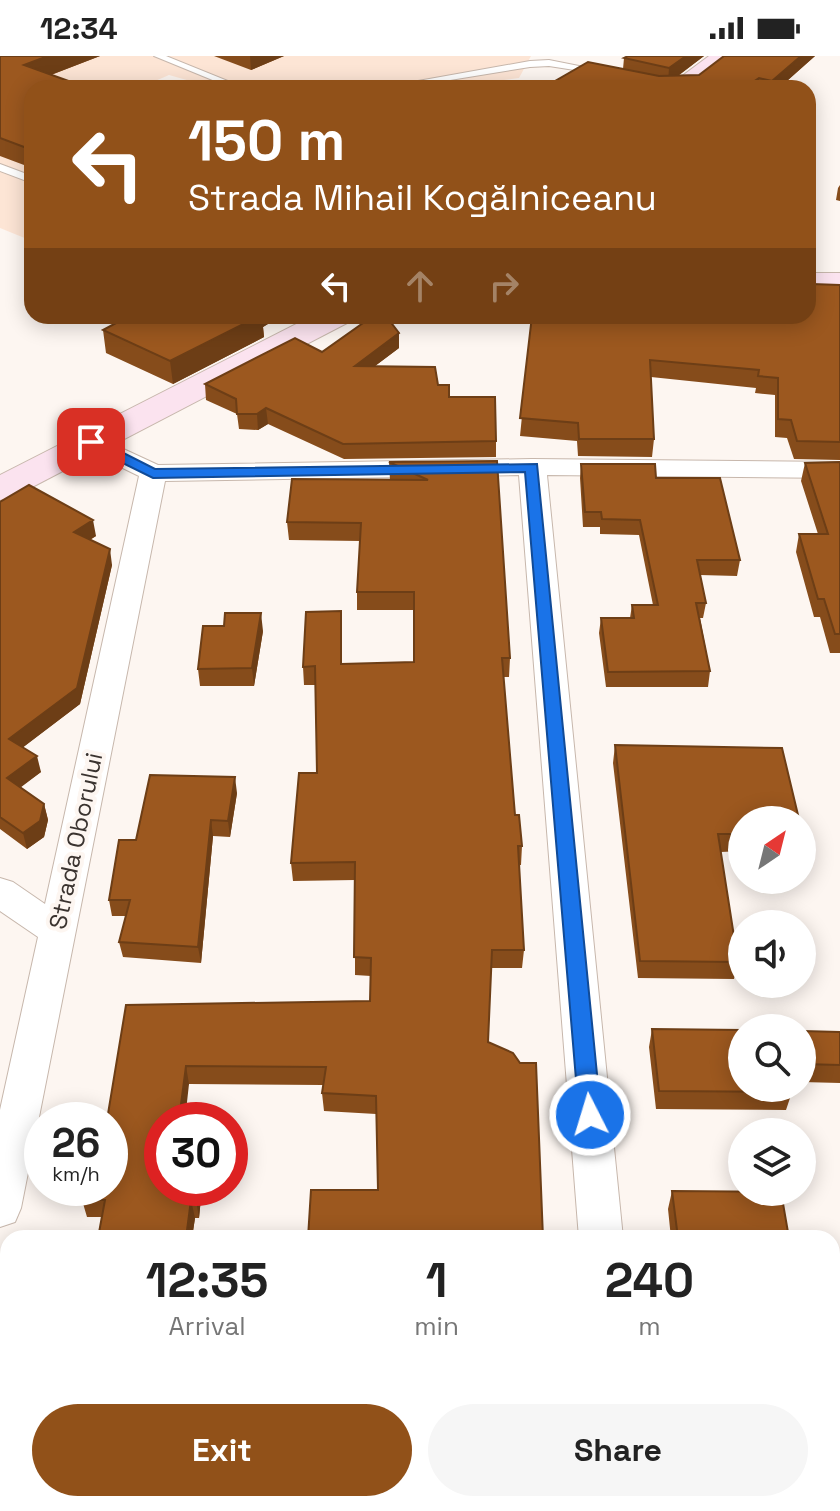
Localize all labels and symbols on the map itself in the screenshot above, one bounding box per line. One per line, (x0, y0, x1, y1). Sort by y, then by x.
pin (57, 408, 125, 476)
street label: Strada Oborului (42, 750, 109, 932)
north arrow (728, 806, 816, 894)
position arrow (548, 1073, 632, 1157)
speed limit sign: 30 (144, 1102, 248, 1206)

